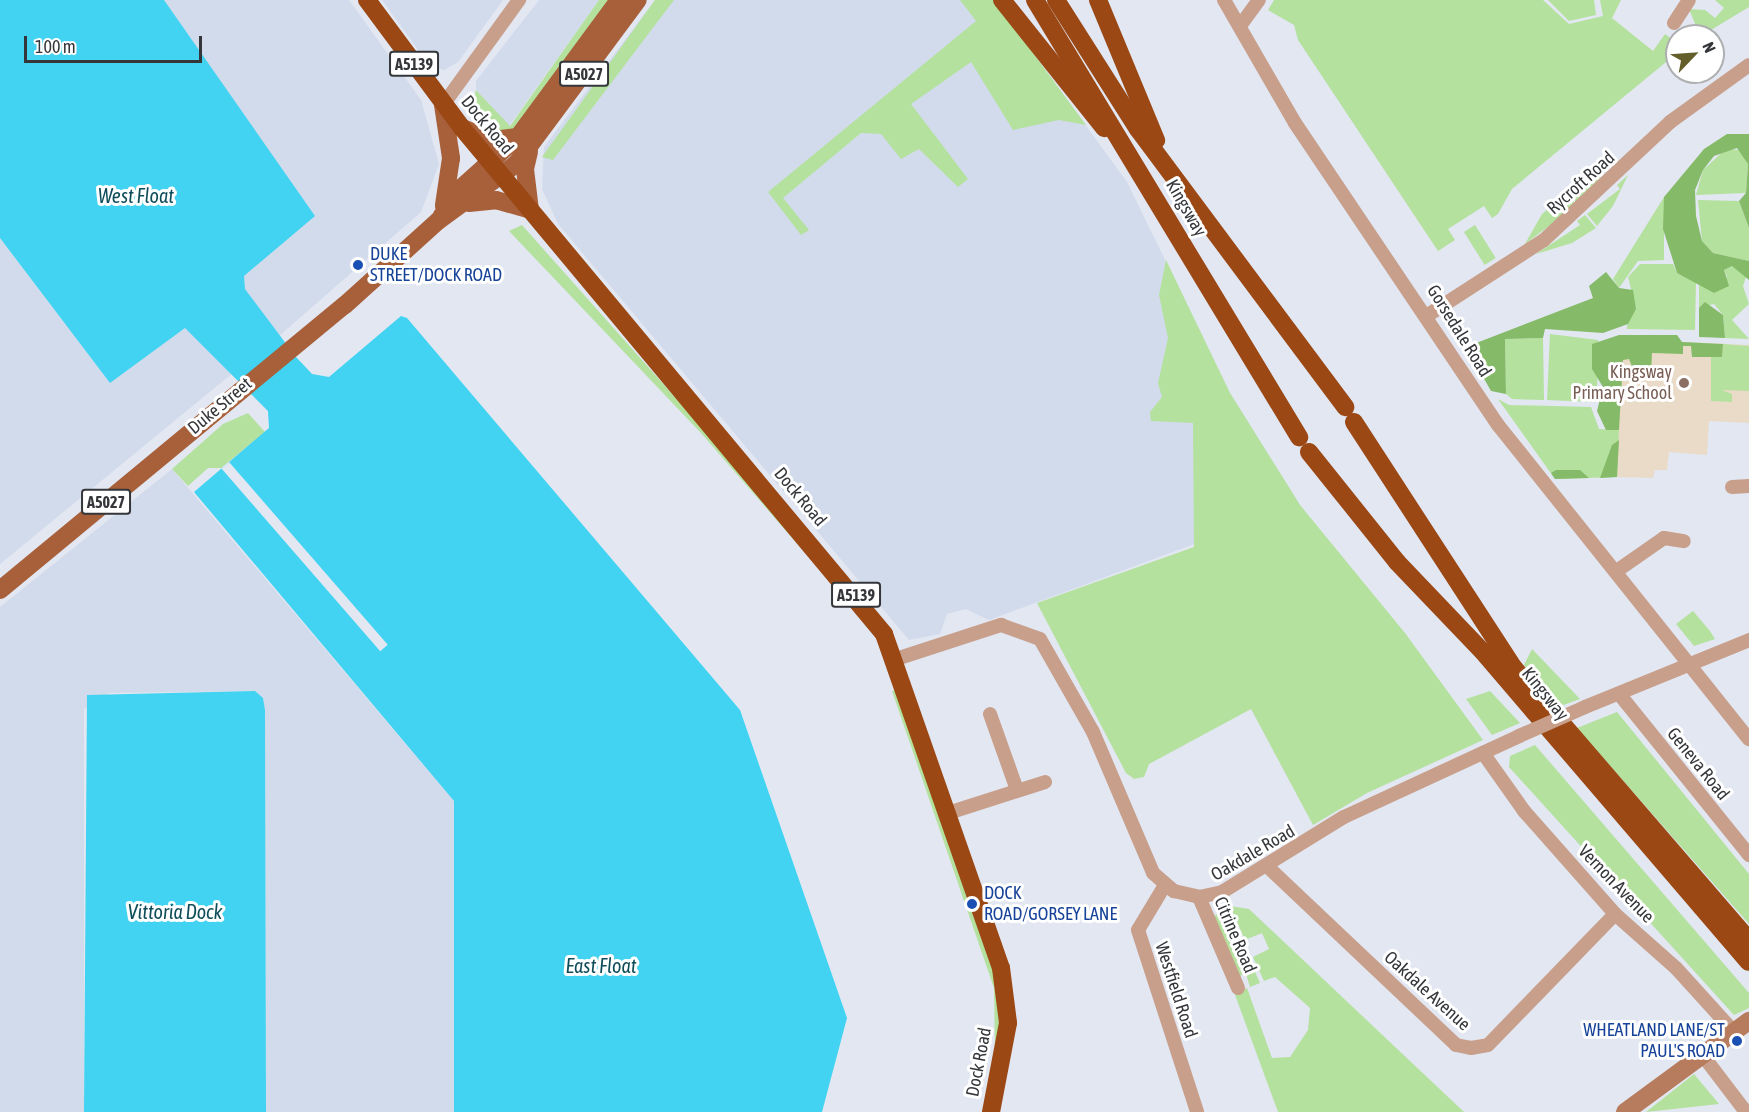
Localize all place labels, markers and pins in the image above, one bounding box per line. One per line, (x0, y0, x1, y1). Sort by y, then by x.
place label: DUKE STREET/DOCK ROAD (370, 244, 502, 286)
marker: DUKE STREET/DOCK ROAD (351, 258, 365, 272)
place label: Kingsway Primary School (1573, 362, 1672, 404)
marker: Kingsway Primary School (1677, 376, 1691, 390)
place label: DOCK ROAD/GORSEY LANE (984, 883, 1117, 926)
marker: DOCK ROAD/GORSEY LANE (965, 897, 979, 911)
place label: WHEATLAND LANE/ST PAUL'S ROAD (1583, 1020, 1725, 1062)
marker: WHEATLAND LANE/ST PAUL'S ROAD (1730, 1034, 1744, 1048)

